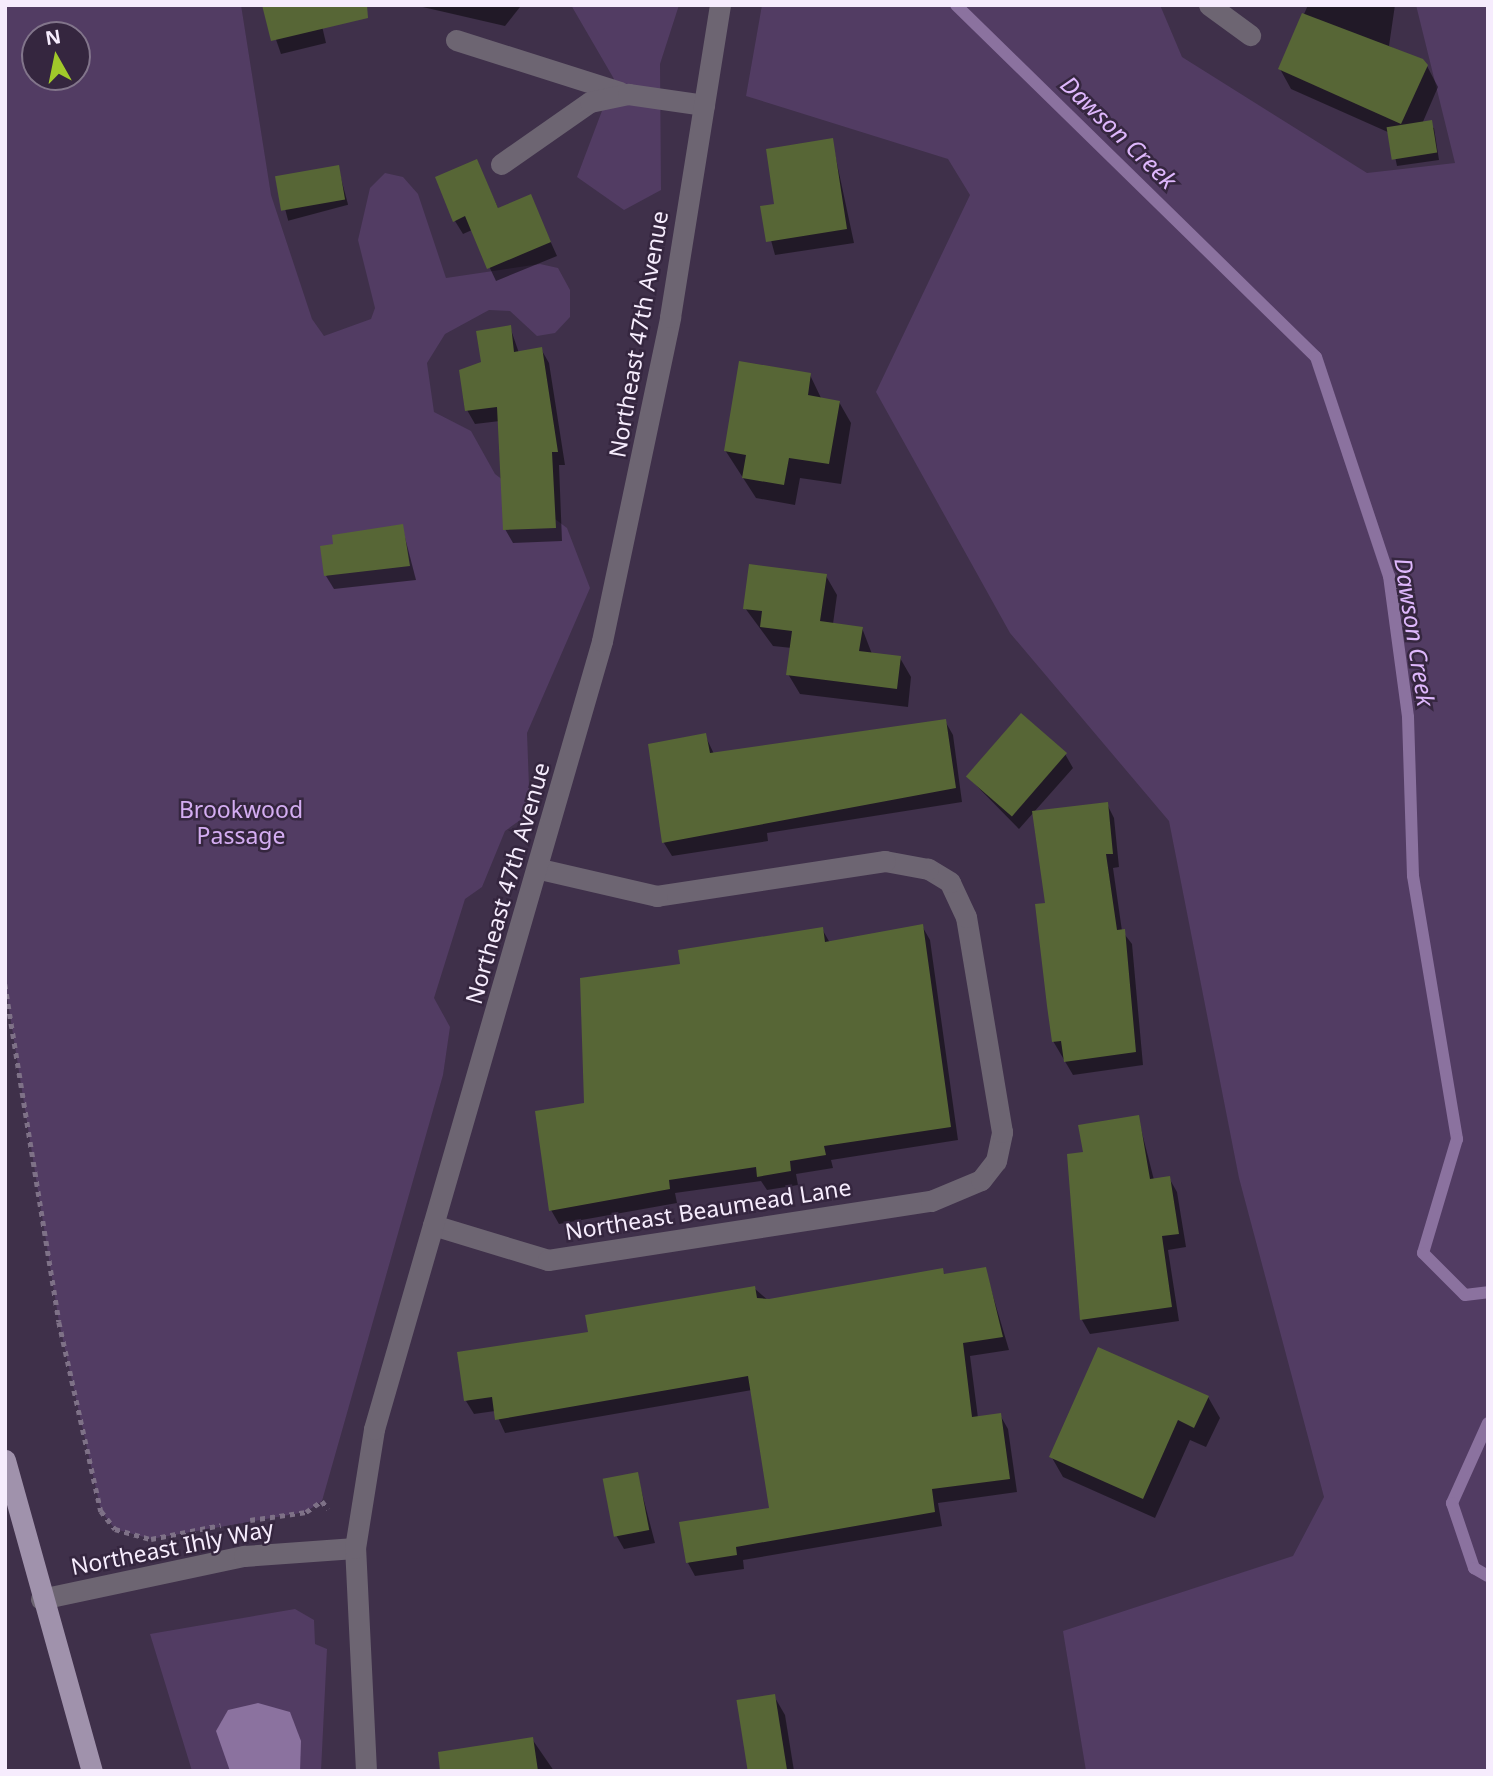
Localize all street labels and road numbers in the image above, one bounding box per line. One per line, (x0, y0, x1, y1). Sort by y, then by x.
street label: Northeast 47th Avenue (603, 208, 673, 460)
street label: Northeast 47th Avenue (459, 759, 555, 1007)
street label: Northeast Beaumead Lane (563, 1173, 853, 1245)
street label: Northeast Ihly Way (68, 1514, 276, 1580)

